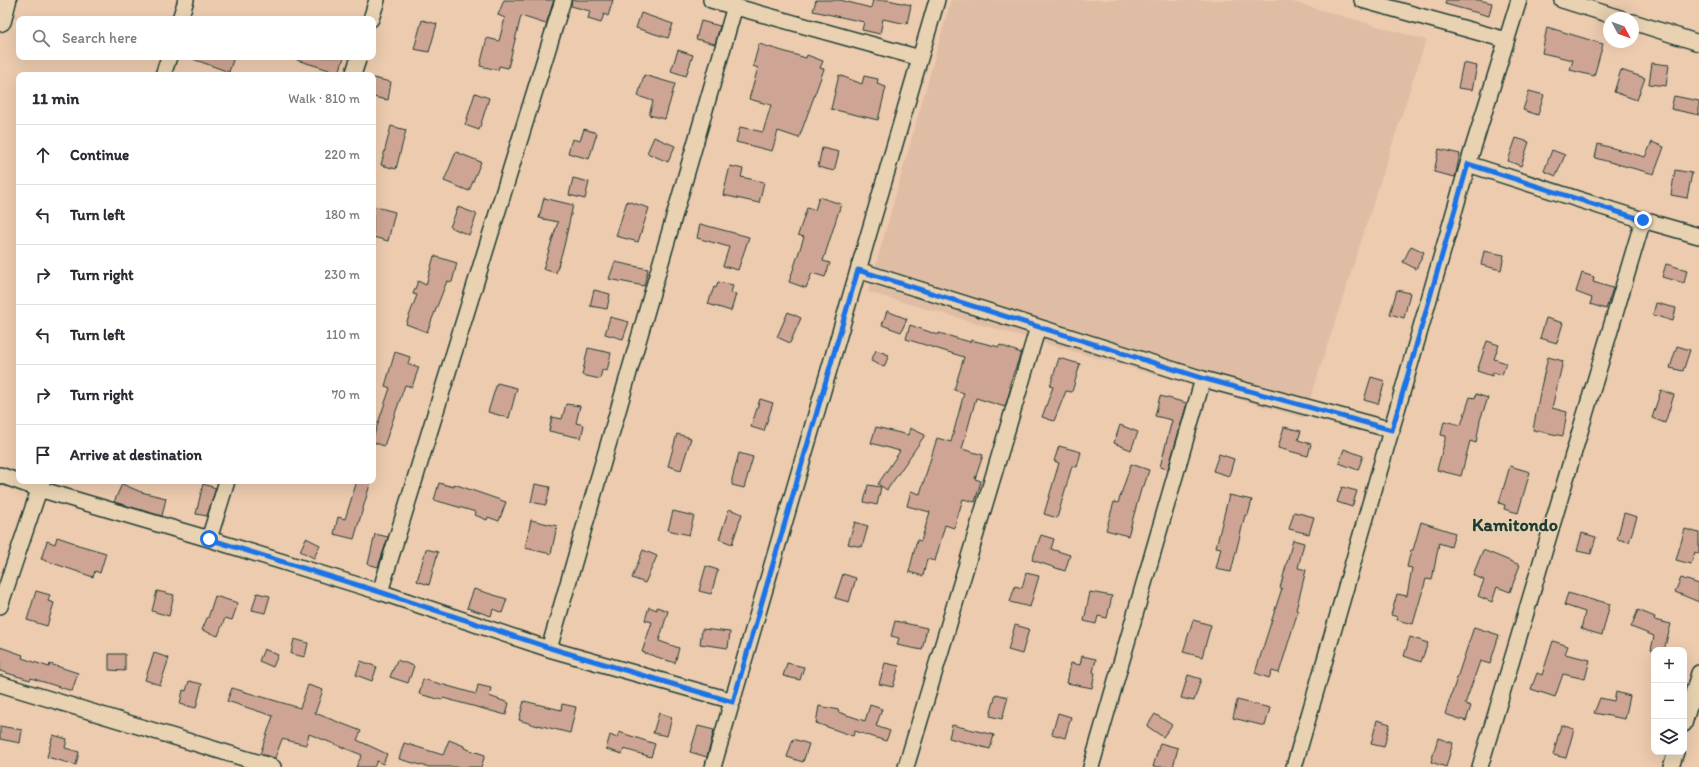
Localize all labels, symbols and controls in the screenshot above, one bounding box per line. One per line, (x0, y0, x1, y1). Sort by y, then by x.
north arrow (1603, 12, 1639, 48)
search box (16, 16, 376, 60)
icon: search (30, 27, 52, 49)
text: Search here (62, 29, 137, 47)
text: 11 min (32, 88, 79, 108)
text: Walk · 810 m (288, 91, 360, 106)
icon: ahead (32, 144, 54, 166)
text: Continue (70, 146, 129, 164)
text: 220 m (324, 147, 360, 162)
icon: left (32, 204, 54, 226)
text: Turn left (70, 206, 125, 224)
text: 180 m (325, 207, 360, 222)
route end (1634, 211, 1652, 229)
icon: right (32, 264, 54, 286)
text: Turn right (70, 266, 134, 284)
text: 230 m (324, 267, 360, 282)
icon: left (32, 324, 54, 346)
text: Turn left (70, 326, 125, 344)
text: 110 m (326, 327, 360, 342)
icon: right (32, 384, 54, 406)
text: Turn right (70, 386, 134, 404)
text: 70 m (332, 387, 360, 402)
icon: arrive (32, 444, 54, 466)
text: Arrive at destination (70, 446, 202, 464)
district label: Kamitondo (1472, 514, 1558, 536)
route start (200, 530, 218, 548)
map controls (1651, 647, 1687, 755)
button: + (1651, 647, 1687, 683)
button: − (1651, 683, 1687, 719)
button: layers (1651, 719, 1687, 755)

